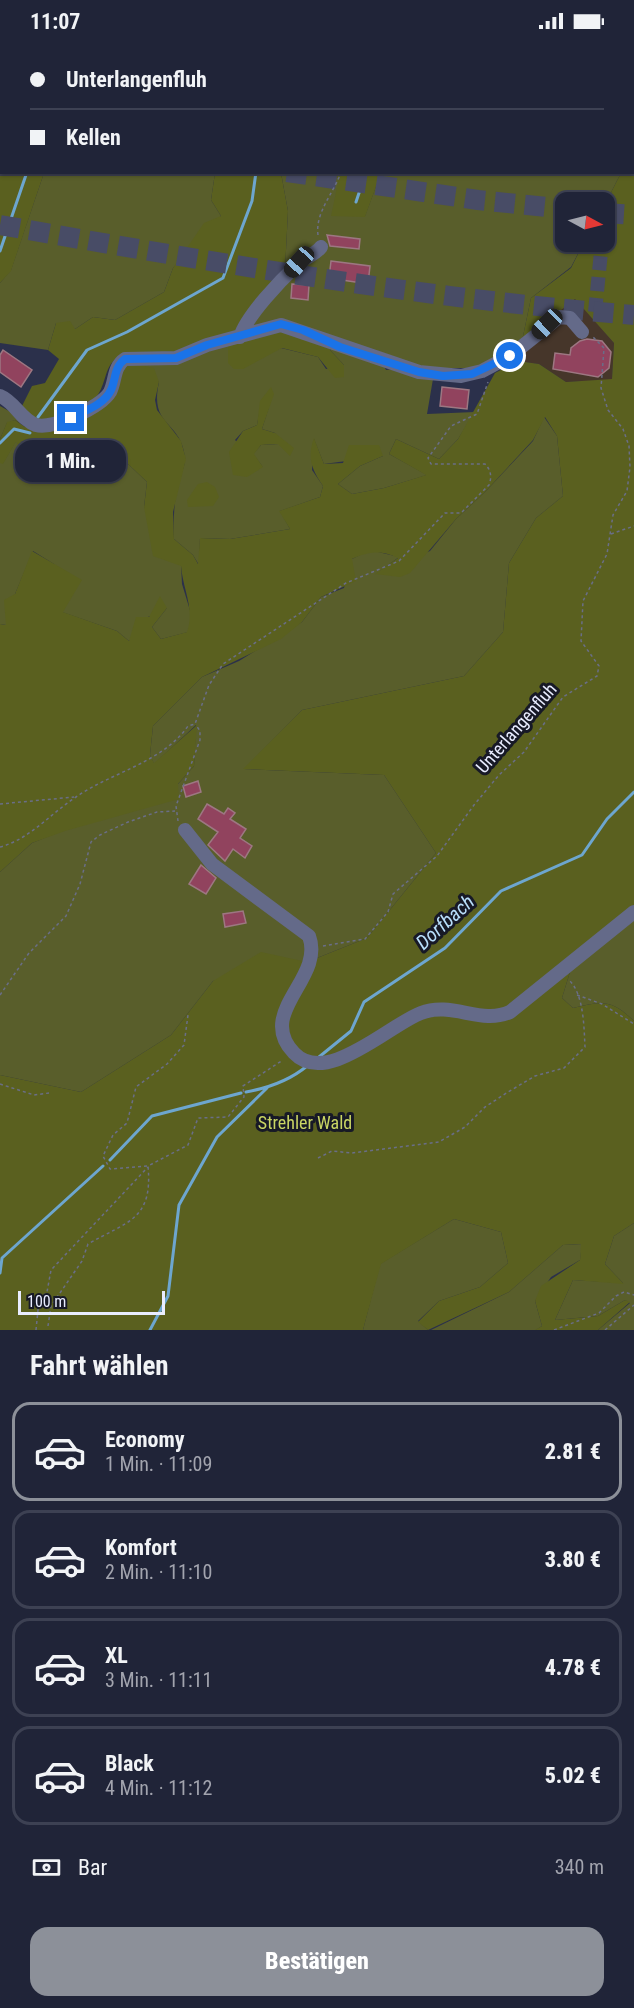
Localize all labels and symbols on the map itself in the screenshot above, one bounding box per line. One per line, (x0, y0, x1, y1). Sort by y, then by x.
north arrow (555, 192, 615, 252)
car (280, 243, 318, 281)
car (528, 305, 566, 343)
route start (496, 342, 523, 369)
route end (57, 404, 84, 431)
callout: 1 Min. (16, 439, 127, 481)
street label: Unterlangenfluh (471, 679, 561, 777)
water label: Dorfbach (411, 890, 479, 954)
park label: Strehler Wald (258, 1112, 352, 1133)
scale bar (18, 1288, 165, 1316)

